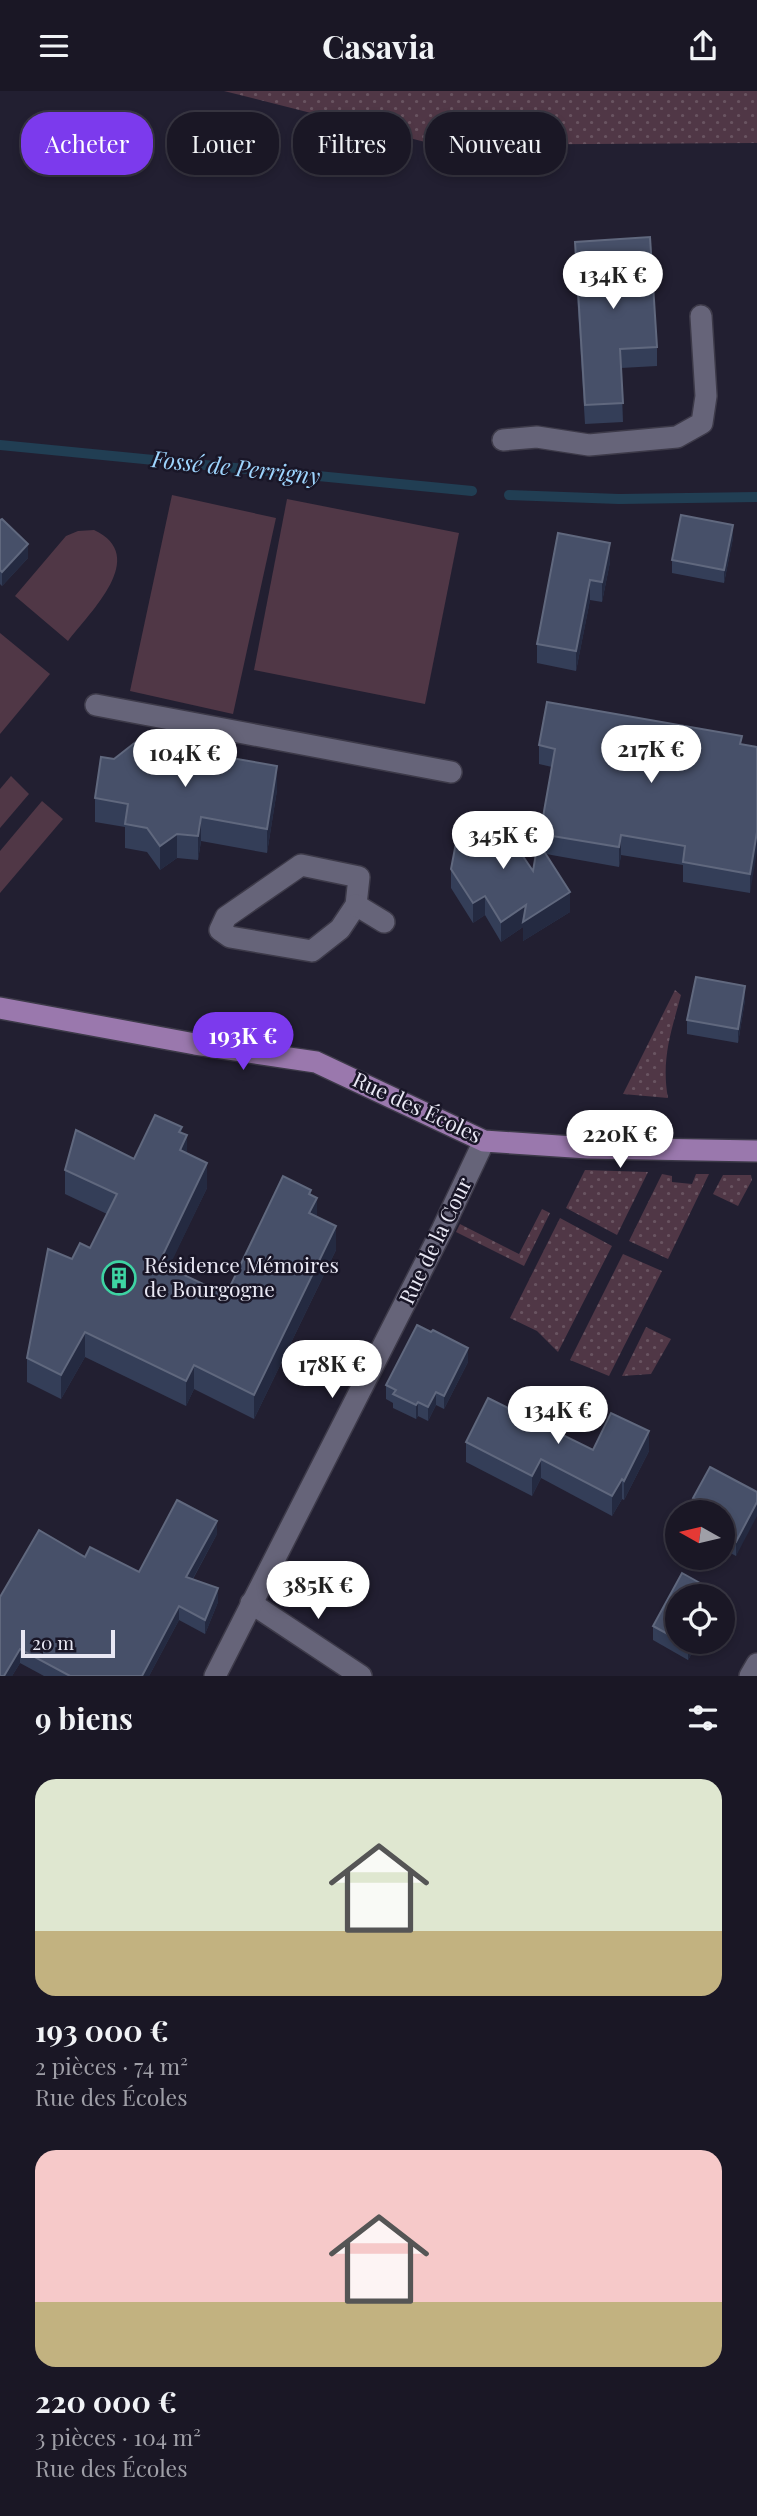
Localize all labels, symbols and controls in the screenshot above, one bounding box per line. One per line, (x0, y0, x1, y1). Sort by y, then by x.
text: Casavia (322, 24, 435, 67)
icon: menu (35, 27, 73, 65)
icon: share (684, 27, 722, 65)
chip: Acheter (21, 112, 153, 175)
chip: Louer (167, 112, 279, 175)
chip: Filtres (293, 112, 411, 175)
chip: Nouveau (425, 112, 566, 175)
pin: 134K € (556, 251, 670, 311)
text: 134K € (579, 258, 647, 289)
water label: Fossé de Perrigny (149, 442, 322, 491)
pin: 217K € (594, 725, 708, 785)
pin: 104K € (128, 729, 242, 789)
text: 217K € (617, 732, 685, 763)
text: 104K € (149, 736, 221, 767)
pin: 345K € (446, 811, 560, 871)
text: 345K € (468, 818, 538, 849)
pin: 193K € (186, 1013, 300, 1072)
text: 193K € (208, 1019, 278, 1050)
street label: Rue des Écoles (349, 1064, 487, 1148)
pin: 220K € (563, 1111, 677, 1170)
text: 220K € (582, 1117, 658, 1148)
street label: Rue de la Cour (391, 1171, 477, 1308)
place label: Résidence Mémoires de Bourgogne (144, 1250, 339, 1302)
building icon: Résidence Mémoires de Bourgogne (100, 1259, 138, 1297)
pin: 178K € (275, 1341, 389, 1400)
text: 178K € (298, 1347, 366, 1378)
pin: 134K € (501, 1387, 615, 1446)
text: 134K € (524, 1393, 592, 1424)
north arrow (665, 1500, 735, 1570)
map controls (665, 1500, 735, 1654)
pin: 385K € (261, 1561, 375, 1621)
text: 385K € (283, 1568, 353, 1599)
button: locate (665, 1584, 735, 1654)
scale bar (21, 1627, 116, 1659)
text: 20 m (32, 1629, 74, 1655)
text: 9 biens (35, 1698, 133, 1738)
icon: filters (684, 1699, 722, 1737)
icon: home (316, 1825, 442, 1951)
text: 193 000 € (35, 2010, 169, 2050)
text: 2 pièces · 74 m² (35, 2050, 188, 2081)
text: Rue des Écoles (35, 2081, 187, 2112)
icon: home (316, 2196, 442, 2322)
text: 220 000 € (35, 2381, 177, 2421)
text: 3 pièces · 104 m² (35, 2421, 201, 2452)
text: Rue des Écoles (35, 2452, 187, 2483)

